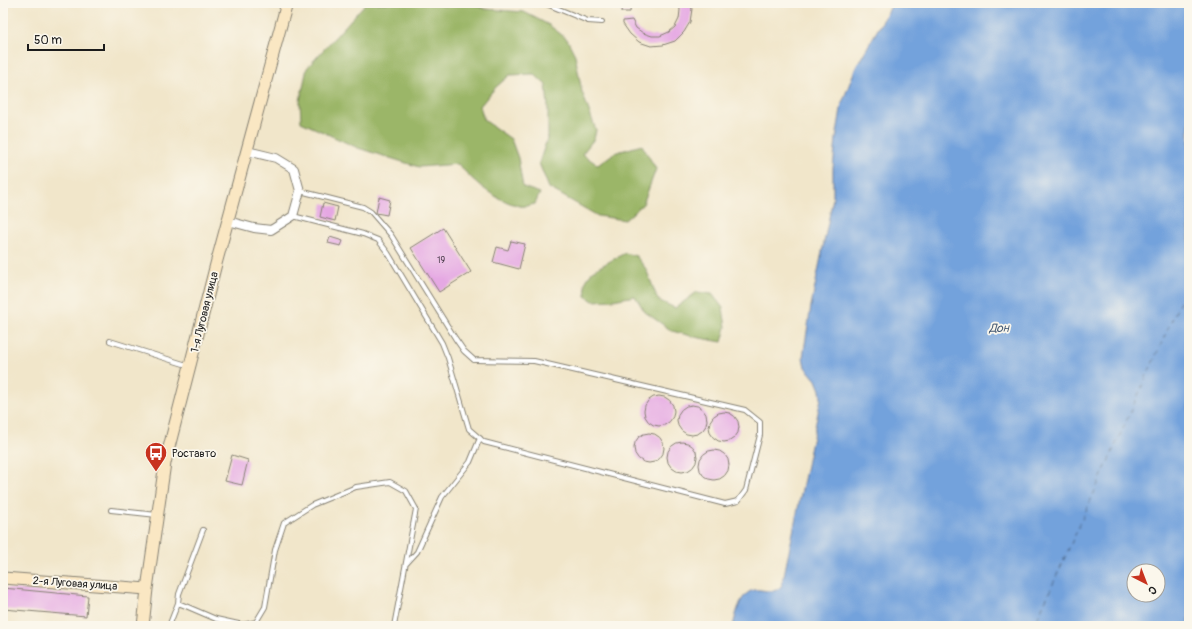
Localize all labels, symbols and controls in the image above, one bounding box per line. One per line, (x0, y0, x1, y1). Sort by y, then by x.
scale bar (28, 26, 104, 52)
text: 50 m (34, 33, 62, 48)
house number: 19 (437, 255, 445, 266)
street label: 1-я Луговая улица (188, 270, 221, 354)
water label: Дон (988, 321, 1010, 336)
bus stop icon: Роставто (143, 440, 169, 473)
place label: Роставто (172, 447, 216, 460)
north arrow (1126, 563, 1166, 603)
street label: 2-я Луговая улица (32, 574, 118, 593)
text: С (1145, 583, 1159, 597)

